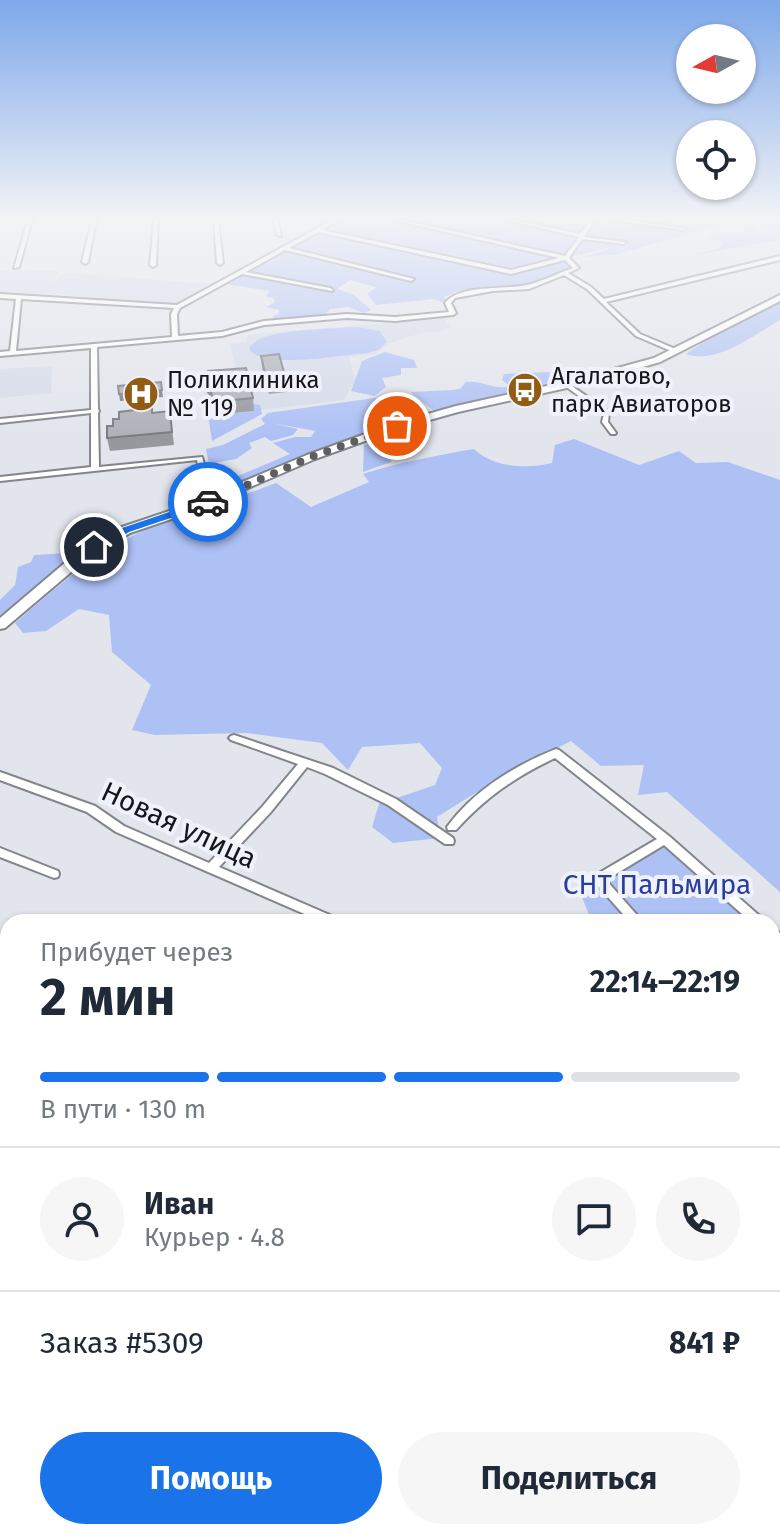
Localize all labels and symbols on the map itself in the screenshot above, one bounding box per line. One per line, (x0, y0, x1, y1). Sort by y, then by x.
north arrow (676, 24, 756, 104)
place label: Агалатово, парк Авиаторов (551, 362, 732, 418)
place label: Поликлиника № 119 (167, 366, 320, 422)
bus stop icon: Агалатово, парк Авиаторов (506, 371, 544, 409)
hospital icon: Поликлиника № 119 (122, 375, 160, 413)
pin (363, 392, 431, 460)
courier (168, 462, 248, 542)
pin (60, 513, 128, 581)
street label: Новая улица (96, 775, 262, 875)
park label: СНТ Пальмира (563, 868, 751, 901)

